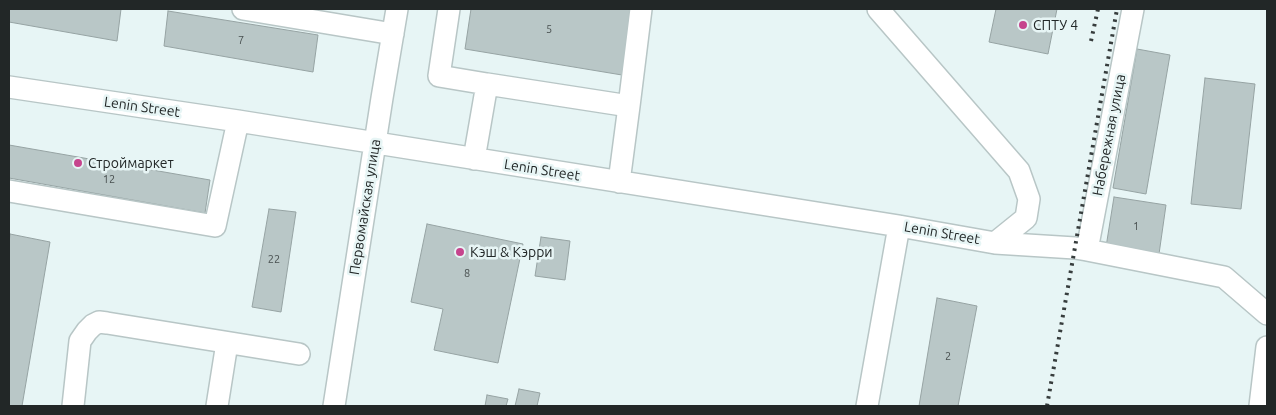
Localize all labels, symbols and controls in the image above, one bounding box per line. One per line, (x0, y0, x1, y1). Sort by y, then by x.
place label: СПТУ 4 (1033, 17, 1078, 33)
marker: СПТУ 4 (1017, 19, 1029, 31)
house number: 5 (546, 22, 552, 36)
house number: 7 (238, 33, 244, 47)
street label: Набережная улица (1089, 73, 1129, 197)
street label: Lenin Street (103, 93, 181, 121)
street label: Первомайская улица (346, 138, 384, 276)
place label: Строймаркет (88, 155, 174, 171)
street label: Lenin Street (503, 156, 581, 184)
marker: Строймаркет (72, 157, 84, 169)
house number: 12 (103, 172, 115, 186)
street label: Lenin Street (903, 218, 981, 248)
house number: 1 (1133, 219, 1139, 233)
place label: Кэш & Кэрри (470, 244, 553, 260)
marker: Кэш & Кэрри (454, 246, 466, 258)
house number: 22 (268, 252, 280, 266)
house number: 8 (464, 266, 470, 280)
house number: 2 (945, 349, 951, 363)

